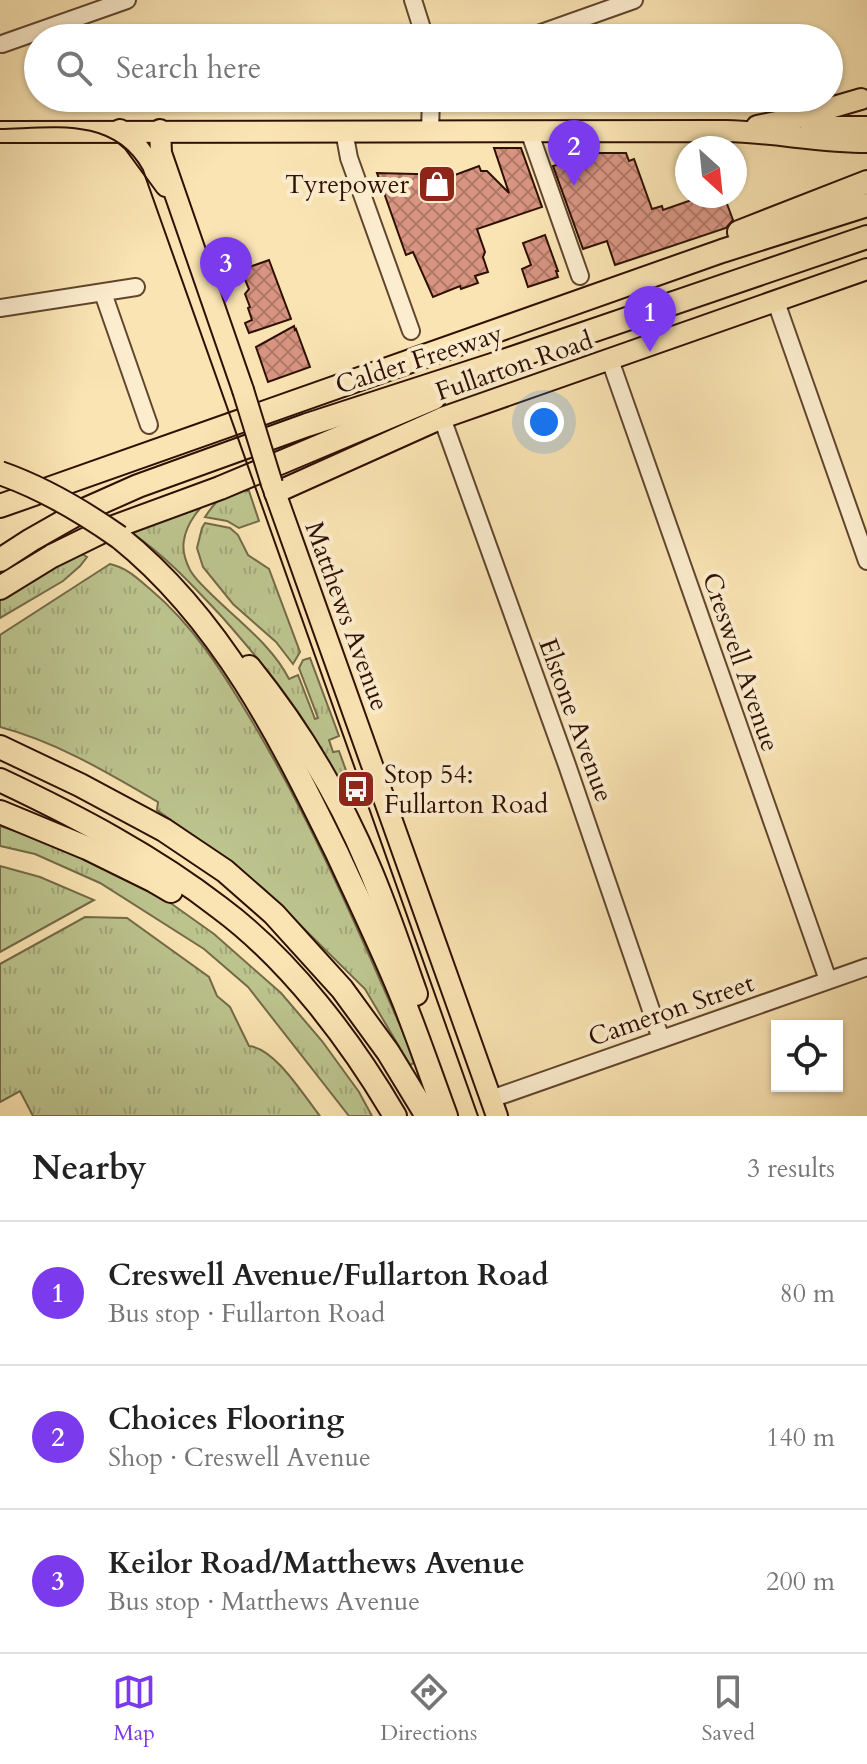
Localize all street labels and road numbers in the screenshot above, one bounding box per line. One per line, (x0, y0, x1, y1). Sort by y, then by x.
street label: Calder Freeway (331, 315, 507, 402)
street label: Fullarton Road (431, 323, 597, 409)
street label: Matthews Avenue (297, 516, 397, 716)
street label: Creswell Avenue (694, 568, 788, 756)
street label: Elstone Avenue (530, 633, 622, 807)
street label: Cameron Street (584, 965, 758, 1055)

